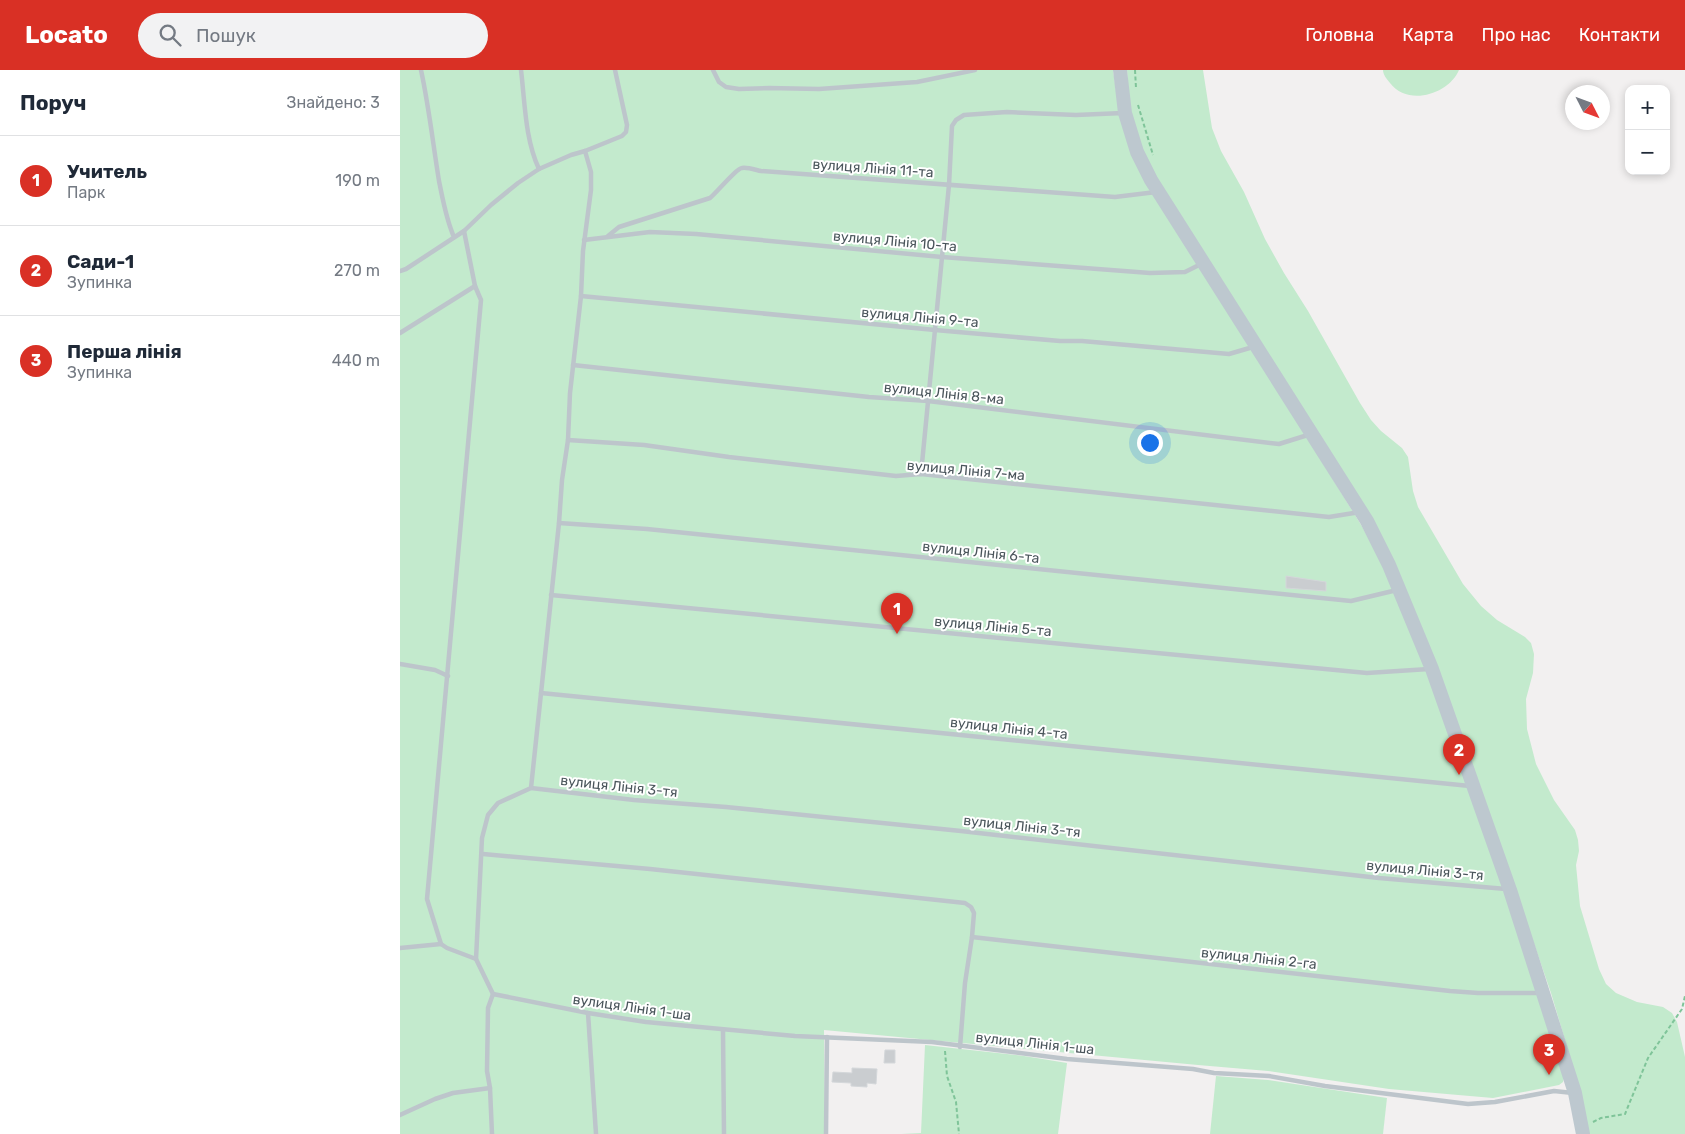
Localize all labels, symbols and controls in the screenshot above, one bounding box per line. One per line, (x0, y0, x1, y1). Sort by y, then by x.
search box (138, 13, 488, 58)
text: Locato (25, 21, 108, 49)
icon: search (156, 21, 184, 49)
text: Пошук (196, 24, 256, 47)
text: Головна (1305, 24, 1374, 46)
text: Карта (1402, 24, 1454, 46)
text: Про нас (1482, 24, 1551, 46)
text: Контакти (1579, 24, 1660, 46)
north arrow (1565, 85, 1610, 130)
map controls (1625, 85, 1670, 175)
button: + (1625, 85, 1670, 130)
text: Поруч (20, 90, 86, 115)
text: Знайдено: 3 (287, 93, 380, 112)
button: − (1625, 130, 1670, 175)
street label: вулиця Лінія 11-та (812, 156, 934, 181)
text: Учитель (67, 160, 147, 183)
text: 1 (32, 171, 40, 190)
text: 190 m (335, 171, 380, 190)
text: Парк (67, 183, 105, 202)
street label: вулиця Лінія 10-та (832, 228, 958, 255)
text: Сади-1 (67, 250, 134, 273)
text: 2 (31, 261, 41, 280)
text: 270 m (334, 261, 380, 280)
text: Зупинка (67, 273, 132, 292)
street label: вулиця Лінія 9-та (861, 304, 979, 331)
text: Перша лінія (67, 340, 182, 363)
text: 3 (31, 351, 41, 370)
text: 440 m (332, 351, 380, 370)
text: Зупинка (67, 363, 132, 382)
street label: вулиця Лінія 8-ма (883, 379, 1005, 408)
your location (1137, 430, 1163, 456)
street label: вулиця Лінія 7-ма (906, 457, 1026, 484)
street label: вулиця Лінія 6-та (921, 538, 1040, 567)
pin: 1 (881, 593, 913, 634)
street label: вулиця Лінія 5-та (934, 613, 1052, 640)
street label: вулиця Лінія 4-та (949, 714, 1069, 743)
pin: 2 (1443, 734, 1475, 775)
street label: вулиця Лінія 3-тя (560, 772, 678, 801)
street label: вулиця Лінія 3-тя (963, 812, 1081, 841)
street label: вулиця Лінія 3-тя (1366, 857, 1484, 884)
street label: вулиця Лінія 2-га (1200, 944, 1318, 973)
street label: вулиця Лінія 1-ша (572, 991, 692, 1024)
street label: вулиця Лінія 1-ша (975, 1029, 1095, 1058)
pin: 3 (1533, 1034, 1565, 1075)

